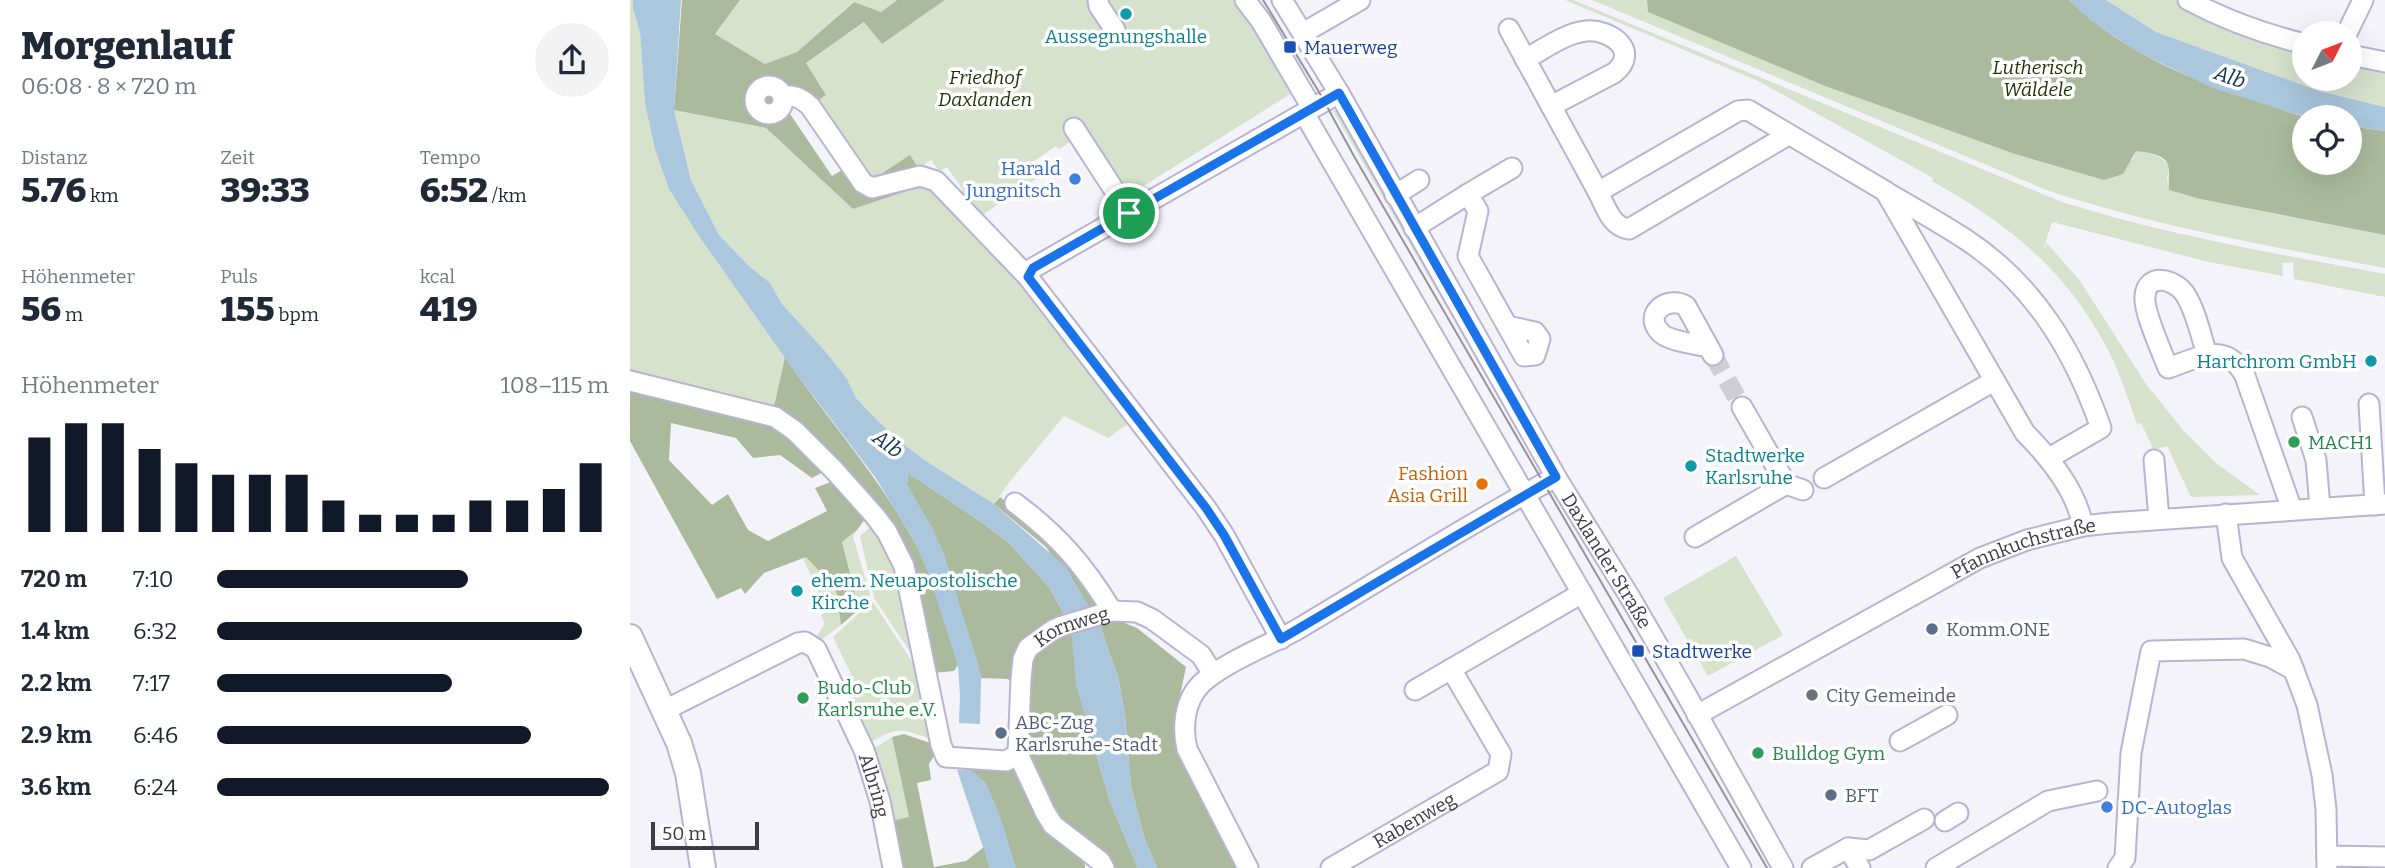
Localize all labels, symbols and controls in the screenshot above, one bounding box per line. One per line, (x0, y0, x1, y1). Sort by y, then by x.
marker: Aussegnungshalle (1118, 6, 1134, 22)
north arrow (2292, 21, 2362, 91)
map controls (2292, 21, 2362, 175)
text: Morgenlauf (21, 23, 233, 69)
button: share (535, 23, 609, 97)
place label: Aussegnungshalle (1045, 25, 1207, 48)
place label: Mauerweg (1304, 36, 1398, 59)
marker: Mauerweg (1282, 39, 1298, 55)
park label: Lutherisch Wäldele (1993, 56, 2083, 101)
water label: Alb (2210, 59, 2249, 94)
park label: Friedhof Daxlanden (938, 66, 1032, 111)
text: 06:08 · 8 × 720 m (21, 72, 197, 100)
button: locate (2292, 105, 2362, 175)
text: Distanz (21, 146, 87, 169)
text: Zeit (220, 146, 255, 169)
text: Tempo (420, 146, 481, 169)
place label: Harald Jungnitsch (965, 157, 1061, 202)
text: 5.76 (21, 169, 86, 211)
text: 39:33 (220, 169, 310, 211)
text: 6:52 (420, 169, 488, 211)
marker: Harald Jungnitsch (1067, 171, 1083, 187)
pin (1099, 183, 1159, 243)
text: km (86, 184, 119, 207)
text: /km (488, 184, 527, 207)
icon: arrive (1110, 194, 1148, 232)
text: Höhenmeter (21, 265, 135, 288)
text: Puls (220, 265, 258, 288)
text: kcal (420, 265, 455, 288)
text: 56 (21, 288, 61, 330)
text: 155 (220, 288, 275, 330)
text: 419 (420, 288, 478, 330)
text: m (61, 303, 83, 326)
text: bpm (275, 303, 319, 326)
place label: Hartchrom GmbH (2196, 350, 2357, 373)
marker: Hartchrom GmbH (2363, 353, 2379, 369)
text: Höhenmeter (21, 371, 159, 399)
text: 108–115 m (500, 371, 609, 399)
water label: Alb (867, 424, 908, 464)
place label: MACH1 (2308, 431, 2373, 454)
marker: MACH1 (2286, 434, 2302, 450)
place label: Stadtwerke Karlsruhe (1705, 444, 1805, 489)
marker: Stadtwerke Karlsruhe (1683, 458, 1699, 474)
place label: Fashion Asia Grill (1387, 462, 1468, 507)
marker: Fashion Asia Grill (1474, 476, 1490, 492)
street label: Daxlander Straße (1557, 489, 1657, 632)
street label: Pfannkuchstraße (1947, 513, 2097, 584)
text: 720 m (21, 565, 87, 593)
text: 7:10 (133, 565, 173, 593)
place label: ehem. Neuapostolische Kirche (811, 569, 1018, 614)
marker: ehem. Neuapostolische Kirche (789, 583, 805, 599)
street label: Kornweg (1029, 601, 1112, 652)
text: 1.4 km (21, 617, 89, 645)
text: 6:32 (133, 617, 177, 645)
place label: Komm.ONE (1946, 618, 2050, 641)
marker: Komm.ONE (1924, 621, 1940, 637)
place label: Stadtwerke (1652, 640, 1752, 663)
marker: Stadtwerke (1630, 643, 1646, 659)
text: 2.2 km (21, 669, 92, 697)
text: 7:17 (133, 669, 170, 697)
place label: Budo-Club Karlsruhe e.V. (817, 676, 937, 721)
place label: City Gemeinde (1826, 684, 1956, 707)
marker: City Gemeinde (1804, 687, 1820, 703)
marker: Budo-Club Karlsruhe e.V. (795, 690, 811, 706)
place label: ABC-Zug Karlsruhe-Stadt (1015, 711, 1158, 756)
text: 2.9 km (21, 721, 92, 749)
text: 6:46 (133, 721, 178, 749)
marker: ABC-Zug Karlsruhe-Stadt (993, 725, 1009, 741)
place label: Bulldog Gym (1772, 742, 1885, 765)
marker: Bulldog Gym (1750, 745, 1766, 761)
street label: Albring (854, 750, 895, 820)
text: 3.6 km (21, 773, 91, 801)
text: 6:24 (133, 773, 177, 801)
place label: BFT (1845, 784, 1879, 807)
street label: Rabenweg (1369, 787, 1460, 853)
marker: BFT (1823, 787, 1839, 803)
place label: DC-Autoglas (2121, 796, 2232, 819)
marker: DC-Autoglas (2099, 799, 2115, 815)
scale bar (651, 819, 760, 851)
text: 50 m (662, 822, 706, 845)

